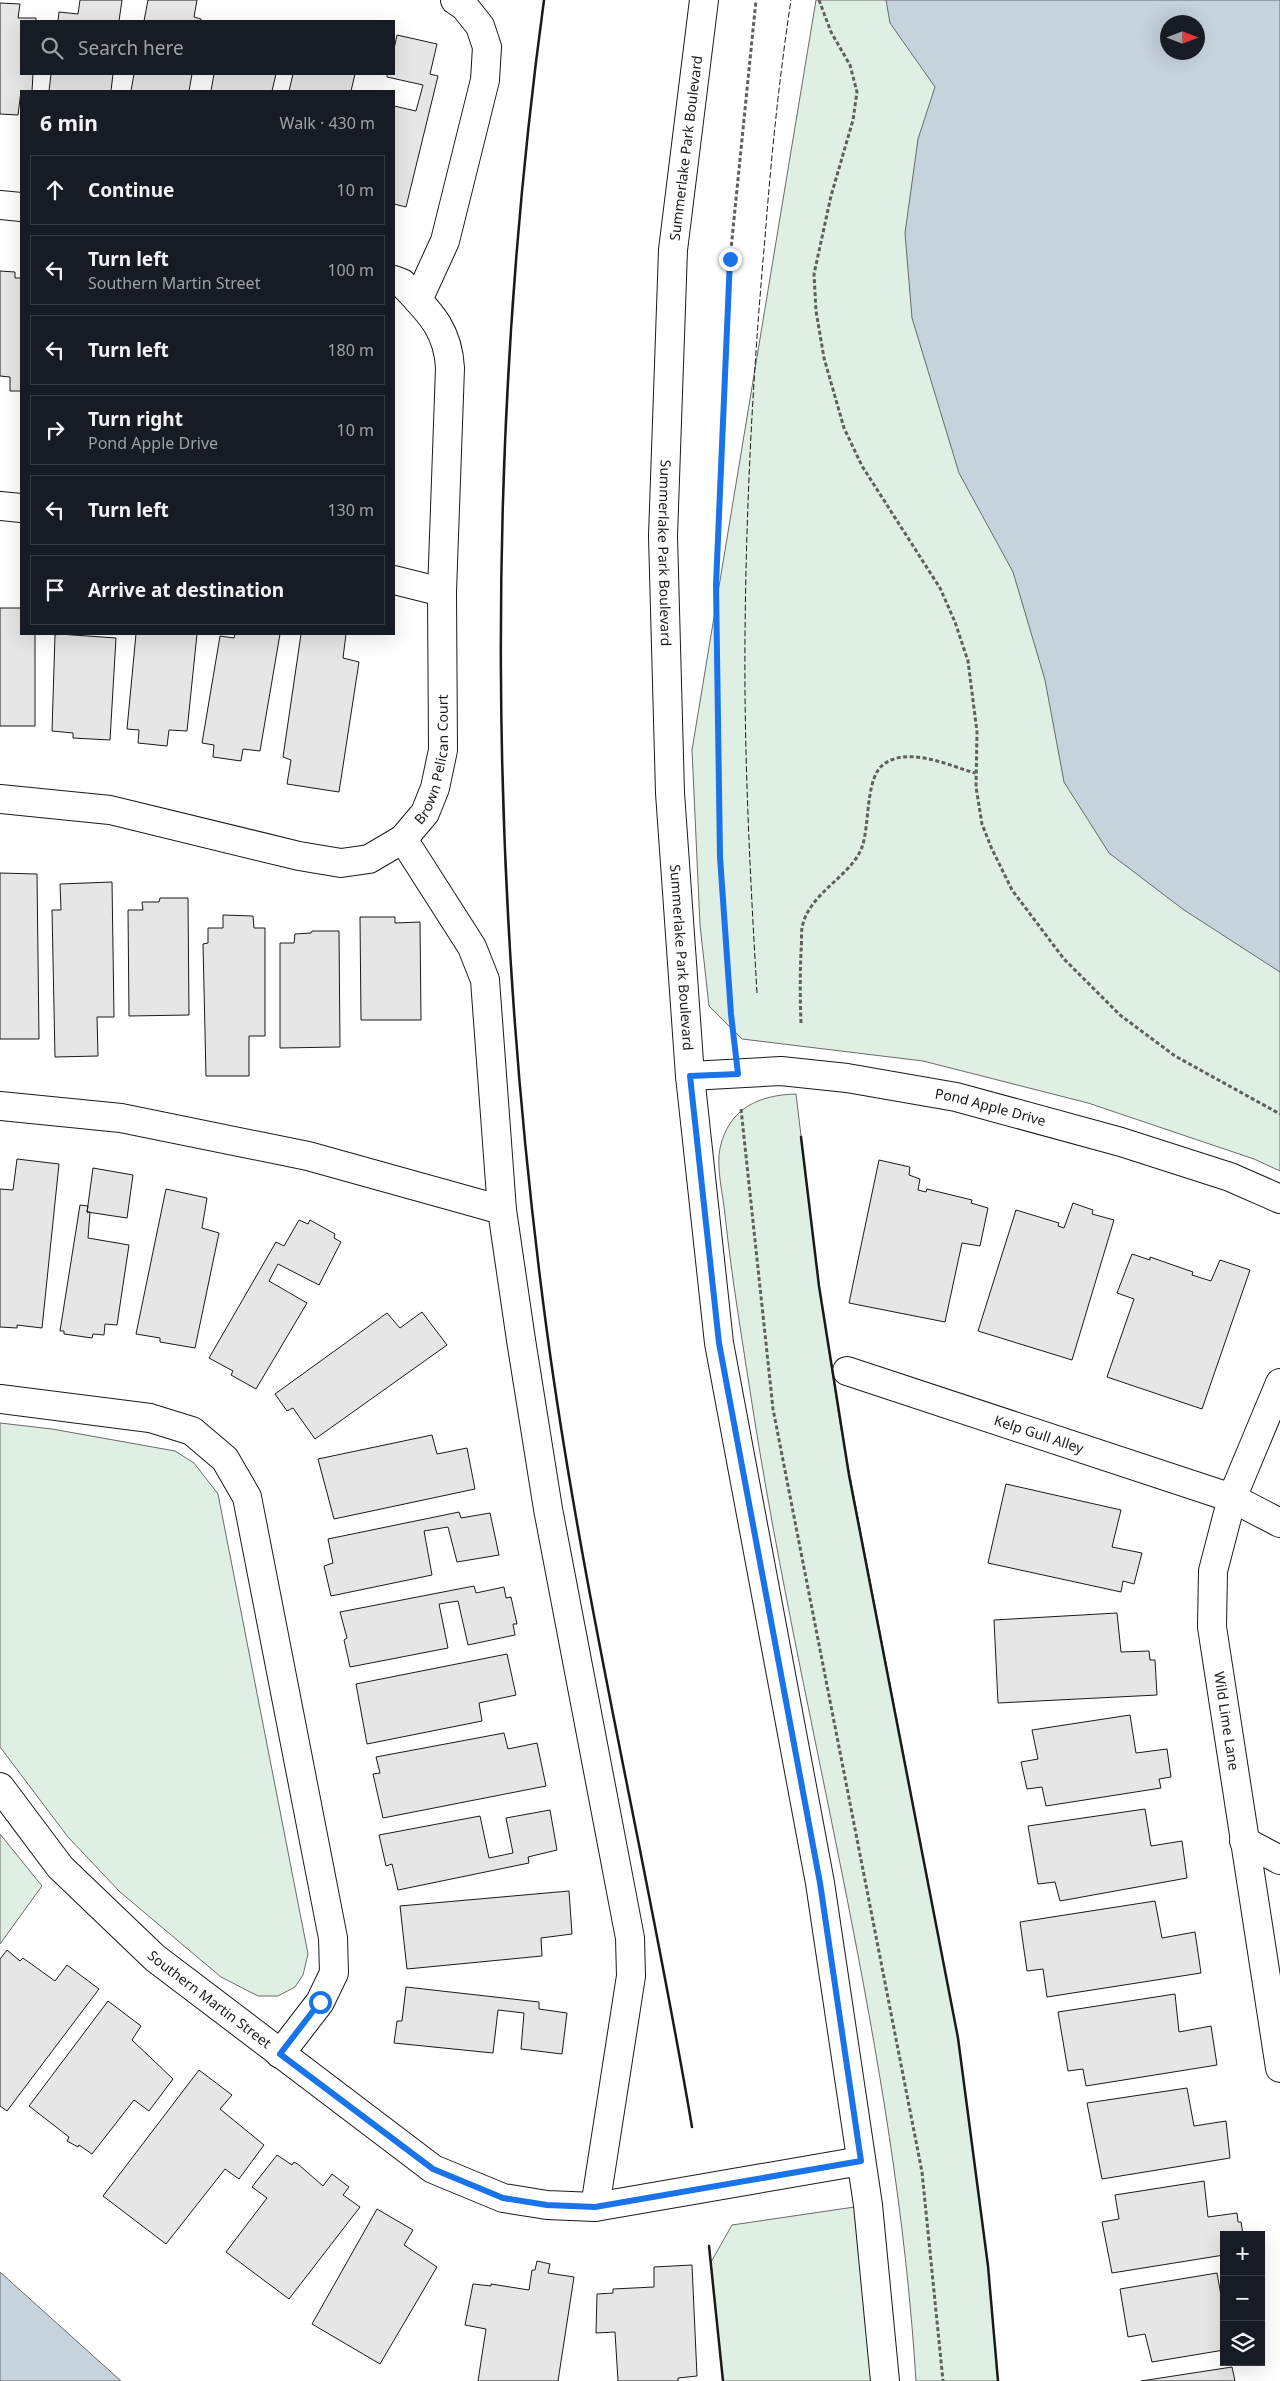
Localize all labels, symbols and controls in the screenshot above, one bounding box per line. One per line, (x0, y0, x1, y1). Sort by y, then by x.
north arrow (1160, 15, 1205, 60)
search box (20, 20, 395, 75)
icon: search (38, 34, 66, 62)
text: Search here (78, 35, 184, 61)
street label: Summerlake Park Boulevard (665, 54, 706, 242)
text: 6 min (40, 109, 98, 137)
text: Walk · 430 m (280, 112, 375, 134)
icon: ahead (41, 176, 69, 204)
text: Continue (88, 177, 174, 203)
text: 10 m (337, 179, 374, 201)
text: Turn left (88, 246, 169, 272)
route end (719, 248, 742, 271)
icon: left (41, 256, 69, 284)
text: 100 m (327, 259, 374, 281)
text: Southern Martin Street (88, 272, 260, 294)
icon: left (41, 336, 69, 364)
text: Turn left (88, 337, 169, 363)
text: 180 m (327, 339, 374, 361)
text: Turn right (88, 406, 183, 432)
icon: right (41, 416, 69, 444)
text: 10 m (337, 419, 374, 441)
text: Pond Apple Drive (88, 432, 218, 454)
street label: Summerlake Park Boulevard (654, 459, 676, 646)
icon: left (41, 496, 69, 524)
text: Turn left (88, 497, 169, 523)
text: 130 m (327, 499, 374, 521)
icon: arrive (41, 576, 69, 604)
text: Arrive at destination (88, 577, 284, 603)
street label: Brown Pelican Court (409, 694, 452, 828)
street label: Summerlake Park Boulevard (666, 864, 698, 1051)
street label: Pond Apple Drive (934, 1084, 1048, 1130)
street label: Kelp Gull Alley (992, 1410, 1087, 1458)
street label: Wild Lime Lane (1210, 1670, 1244, 1772)
street label: Southern Martin Street (144, 1946, 276, 2052)
route start (309, 1991, 332, 2014)
map controls (1220, 2231, 1265, 2366)
button: + (1220, 2231, 1265, 2276)
button: − (1220, 2276, 1265, 2321)
button: layers (1220, 2321, 1265, 2366)

